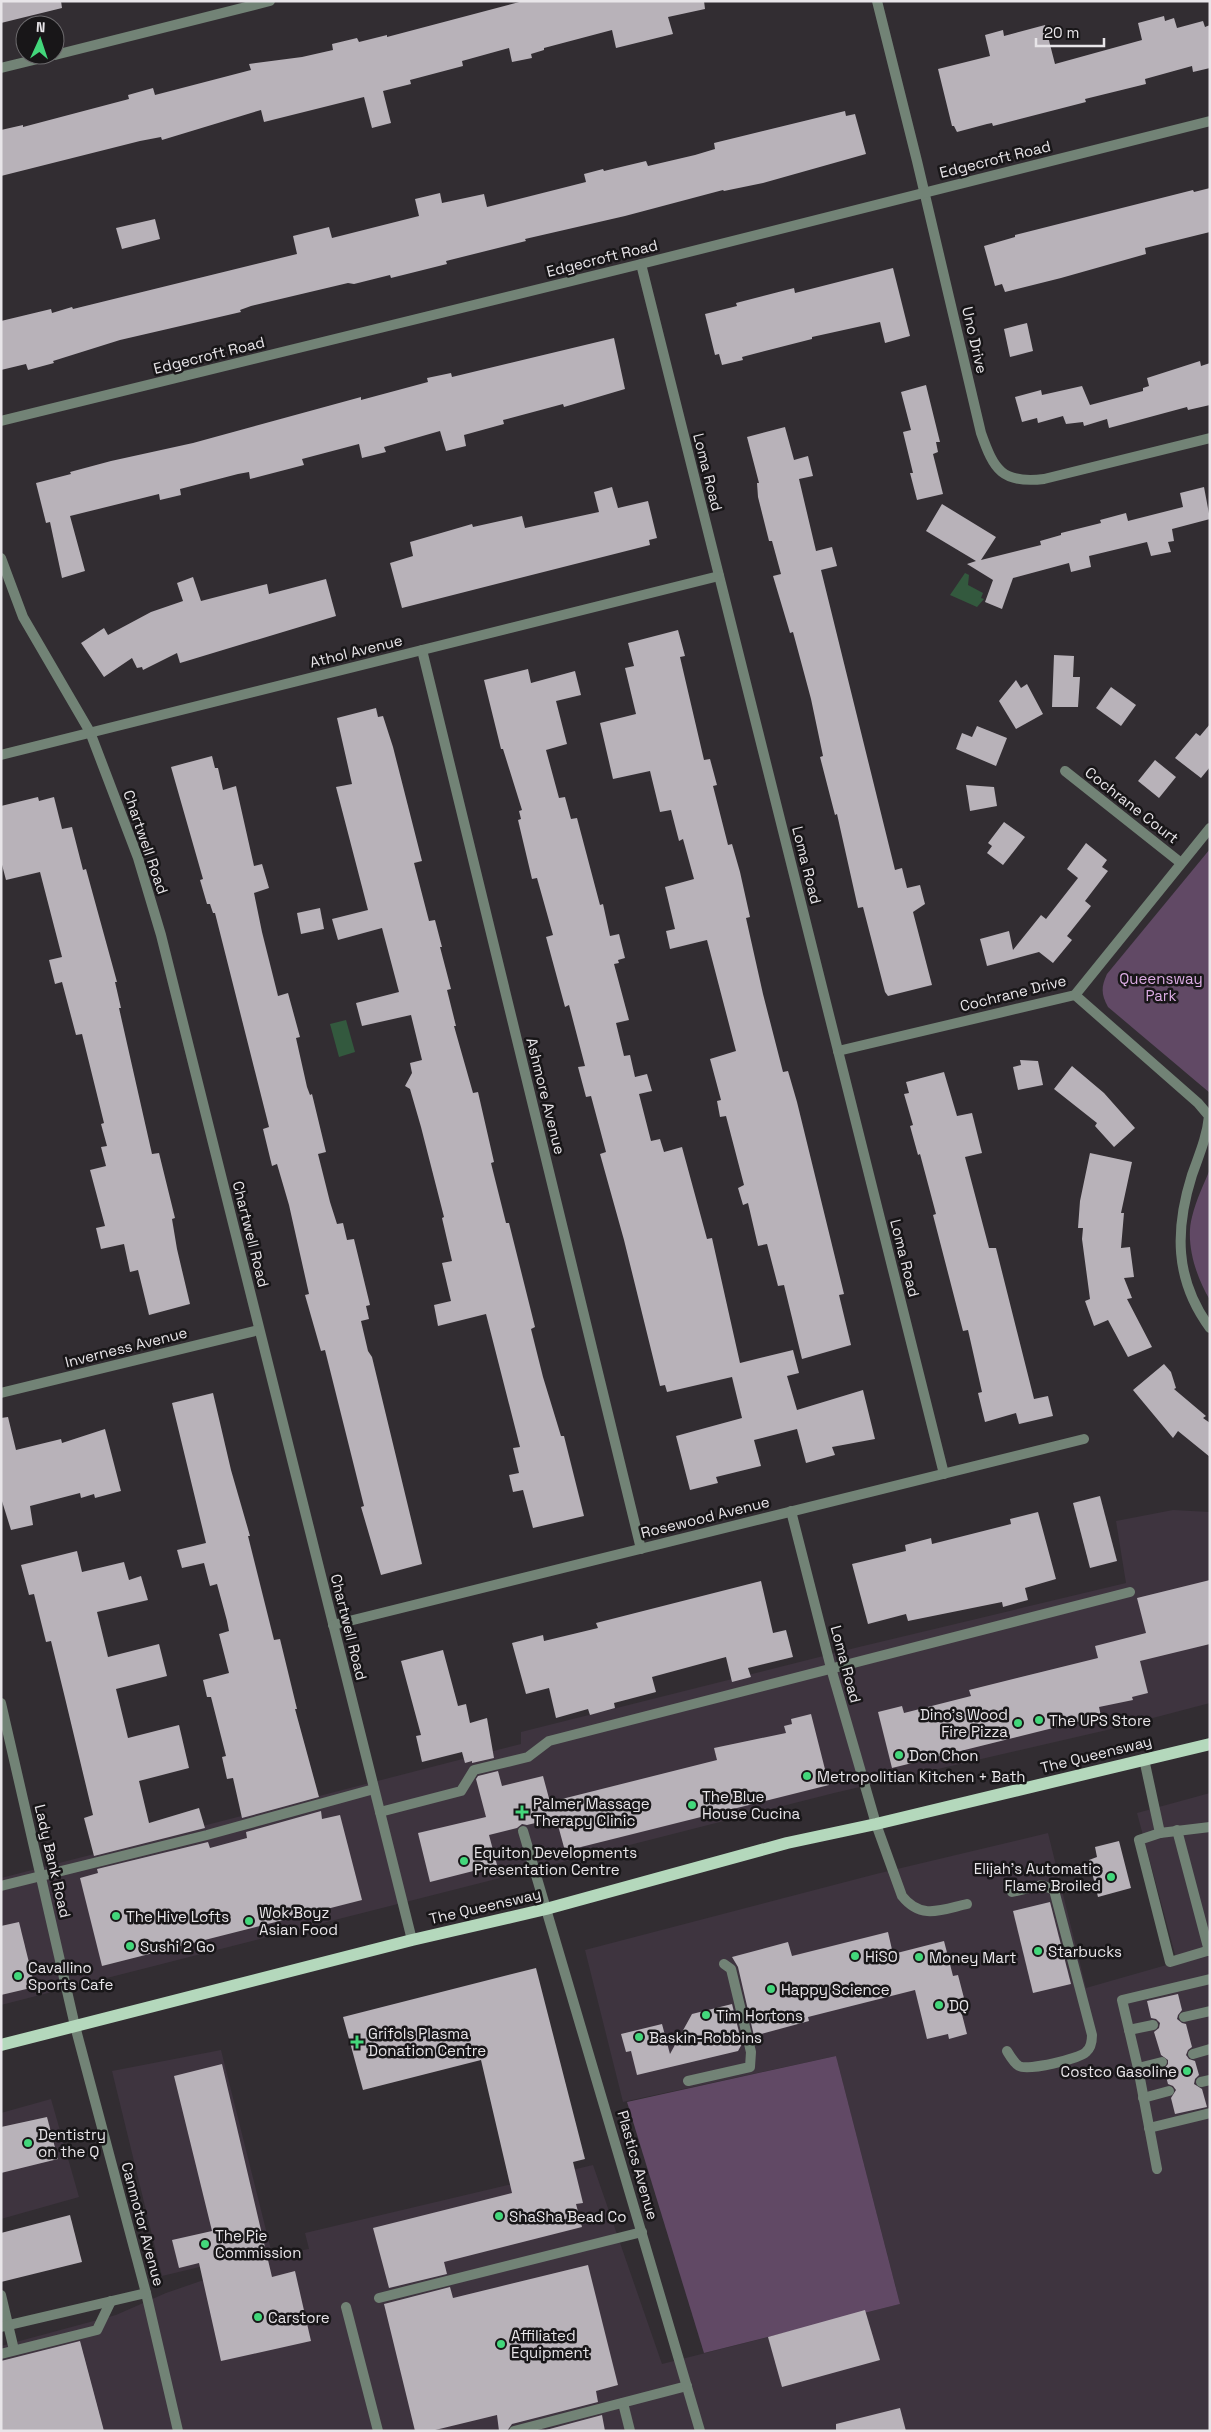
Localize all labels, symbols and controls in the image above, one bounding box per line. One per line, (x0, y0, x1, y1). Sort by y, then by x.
north arrow (15, 15, 65, 65)
scale bar (1036, 15, 1104, 47)
text: N (36, 18, 46, 36)
text: 20 m (1044, 23, 1079, 42)
street label: Edgecroft Road (937, 136, 1053, 182)
street label: Edgecroft Road (544, 235, 660, 281)
street label: Uno Drive (958, 305, 992, 375)
street label: Edgecroft Road (151, 332, 267, 378)
street label: Loma Road (689, 431, 727, 513)
street label: Athol Avenue (308, 630, 404, 672)
street label: Cochrane Court (1081, 763, 1183, 848)
street label: Chartwell Road (119, 787, 173, 897)
street label: Loma Road (788, 824, 826, 906)
park label: Queensway Park (1119, 969, 1203, 1005)
street label: Cochrane Drive (958, 971, 1068, 1015)
street label: Ashmore Avenue (522, 1036, 570, 1156)
street label: Chartwell Road (229, 1179, 273, 1289)
street label: Loma Road (886, 1217, 924, 1299)
street label: Inverness Avenue (63, 1323, 189, 1371)
street label: Rosewood Avenue (639, 1492, 771, 1542)
street label: Chartwell Road (327, 1572, 371, 1682)
street label: Loma Road (827, 1623, 865, 1705)
place label: Dino's Wood Fire Pizza (920, 1705, 1008, 1741)
place label: The UPS Store (1049, 1711, 1151, 1730)
marker: The UPS Store (1033, 1714, 1045, 1726)
marker: Dino's Wood Fire Pizza (1012, 1717, 1024, 1729)
street label: The Queensway (1038, 1731, 1154, 1777)
place label: Don Chon (909, 1746, 979, 1765)
marker: Don Chon (893, 1749, 905, 1761)
place label: Metropolitian Kitchen + Bath (817, 1767, 1026, 1786)
marker: Metropolitian Kitchen + Bath (801, 1770, 813, 1782)
place label: The Blue House Cucina (702, 1787, 801, 1823)
place label: Palmer Massage Therapy Clinic (533, 1794, 650, 1830)
marker: The Blue House Cucina (686, 1799, 698, 1811)
street label: Lady Bank Road (31, 1802, 75, 1920)
marker: Palmer Massage Therapy Clinic (515, 1805, 529, 1819)
place label: Equiton Developments Presentation Centre (474, 1843, 637, 1879)
marker: Equiton Developments Presentation Centre (458, 1855, 470, 1867)
place label: Elijah's Automatic Flame Broiled (974, 1859, 1101, 1895)
marker: Elijah's Automatic Flame Broiled (1105, 1871, 1117, 1883)
street label: The Queensway (427, 1884, 543, 1928)
place label: Wok Boyz Asian Food (259, 1903, 338, 1939)
place label: The Hive Lofts (126, 1907, 229, 1926)
marker: The Hive Lofts (110, 1910, 122, 1922)
marker: Wok Boyz Asian Food (243, 1915, 255, 1927)
place label: Sushi 2 Go (140, 1937, 215, 1956)
marker: Sushi 2 Go (124, 1940, 136, 1952)
place label: Starbucks (1048, 1942, 1122, 1961)
marker: Starbucks (1032, 1945, 1044, 1957)
place label: HiSO (865, 1947, 898, 1966)
place label: Money Mart (929, 1948, 1017, 1967)
marker: HiSO (849, 1950, 861, 1962)
marker: Money Mart (913, 1951, 925, 1963)
place label: Cavallino Sports Cafe (28, 1958, 113, 1994)
marker: Cavallino Sports Cafe (12, 1970, 24, 1982)
place label: Happy Science (781, 1980, 890, 1999)
marker: Happy Science (765, 1983, 777, 1995)
place label: DQ (949, 1996, 969, 2015)
marker: DQ (933, 1999, 945, 2011)
place label: Tim Hortons (716, 2006, 803, 2025)
marker: Tim Hortons (700, 2009, 712, 2021)
place label: Grifols Plasma Donation Centre (368, 2024, 486, 2060)
place label: Baskin-Robbins (649, 2028, 762, 2047)
marker: Baskin-Robbins (633, 2031, 645, 2043)
marker: Grifols Plasma Donation Centre (350, 2035, 364, 2049)
place label: Costco Gasoline (1061, 2062, 1177, 2081)
marker: Costco Gasoline (1181, 2065, 1193, 2077)
street label: Plastics Avenue (613, 2108, 663, 2222)
place label: Dentistry on the Q (38, 2125, 106, 2161)
marker: Dentistry on the Q (22, 2137, 34, 2149)
street label: Canmotor Avenue (117, 2160, 169, 2288)
place label: ShaSha Bead Co (509, 2207, 627, 2226)
marker: ShaSha Bead Co (493, 2210, 505, 2222)
place label: The Pie Commission (215, 2226, 301, 2262)
marker: The Pie Commission (199, 2238, 211, 2250)
place label: Carstore (268, 2308, 330, 2327)
marker: Carstore (252, 2311, 264, 2323)
place label: Affiliated Equipment (511, 2326, 589, 2362)
marker: Affiliated Equipment (495, 2338, 507, 2350)

